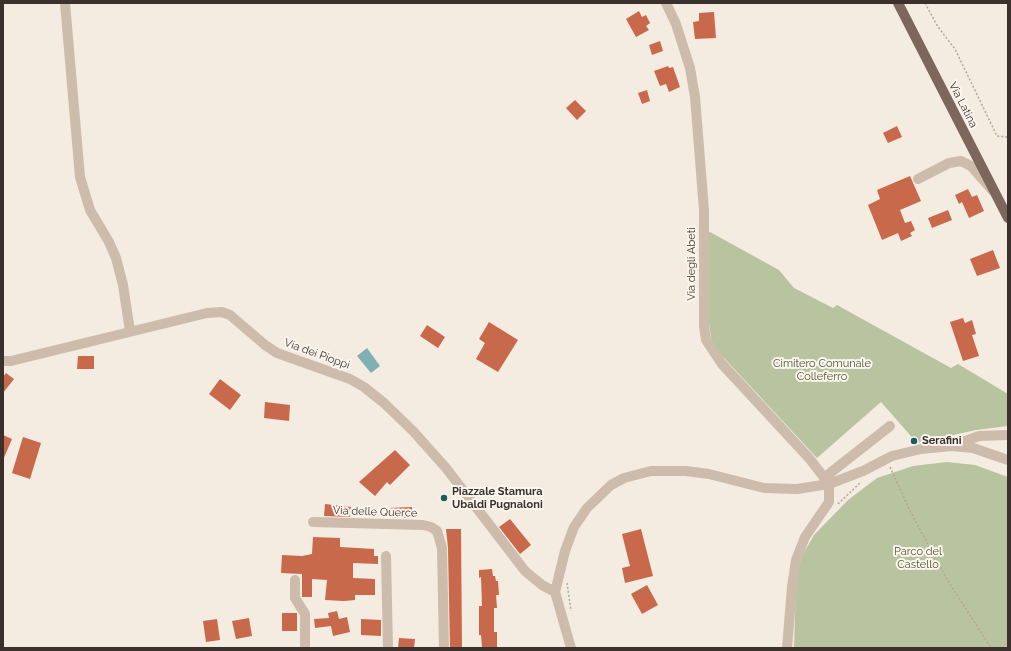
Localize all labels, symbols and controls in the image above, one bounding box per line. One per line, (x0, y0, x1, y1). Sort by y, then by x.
street label: Via Latina (946, 80, 980, 130)
street label: Via degli Abeti (685, 227, 699, 301)
street label: Via dei Pioppi (282, 336, 352, 372)
park label: Cimitero Comunale Colleferro (773, 357, 871, 383)
place label: Serafini (922, 434, 962, 448)
marker: Serafini (909, 436, 919, 446)
place label: Piazzale Stamura Ubaldi Pugnaloni (452, 485, 543, 511)
marker: Piazzale Stamura Ubaldi Pugnaloni (439, 493, 449, 503)
street label: Via delle Querce (333, 504, 417, 520)
park label: Parco del Castello (894, 545, 942, 571)

